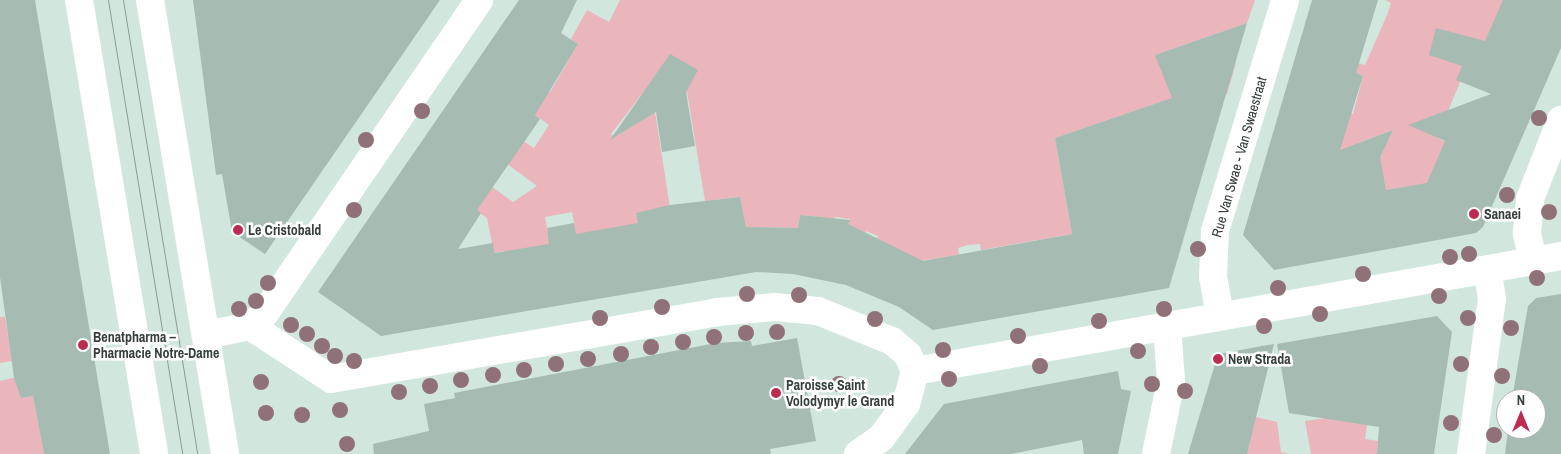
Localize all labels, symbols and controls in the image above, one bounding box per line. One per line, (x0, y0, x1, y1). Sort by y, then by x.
street label: Rue Van Swae - Van Swaestraat (1208, 75, 1270, 239)
place label: Sanaei (1484, 206, 1521, 222)
marker: Sanaei (1468, 208, 1480, 220)
place label: Le Cristobald (248, 222, 321, 238)
marker: Le Cristobald (232, 224, 244, 236)
place label: Benatpharma – Pharmacie Notre-Dame (93, 329, 219, 362)
marker: Benatpharma – Pharmacie Notre-Dame (77, 339, 89, 351)
place label: New Strada (1228, 351, 1291, 367)
marker: New Strada (1212, 353, 1224, 365)
place label: Paroisse Saint Volodymyr le Grand (786, 377, 894, 410)
marker: Paroisse Saint Volodymyr le Grand (770, 387, 782, 399)
north arrow (1496, 389, 1546, 439)
text: N (1517, 391, 1525, 409)

